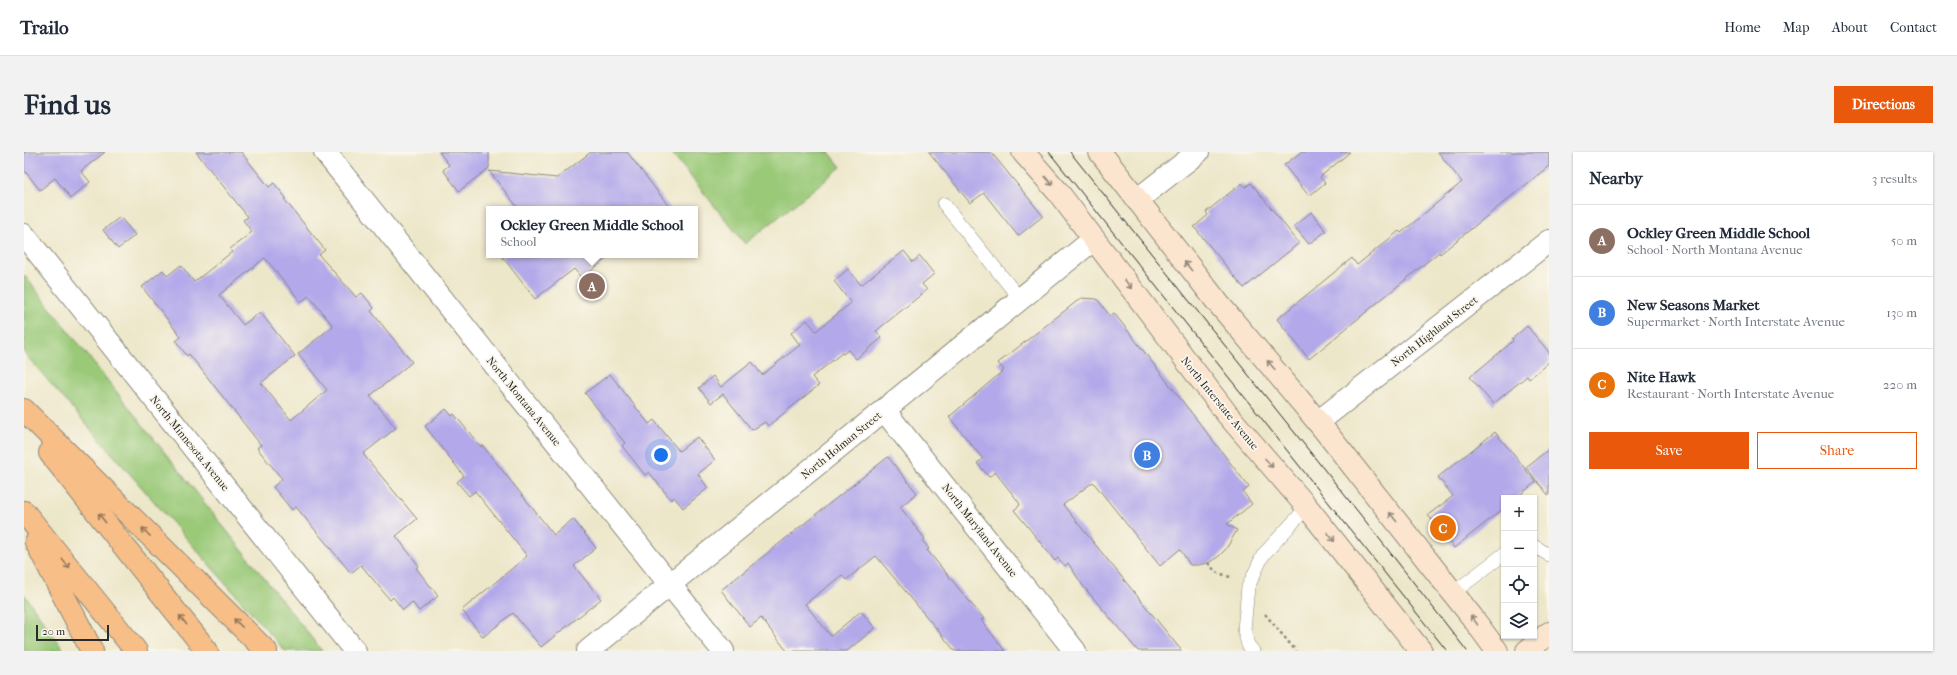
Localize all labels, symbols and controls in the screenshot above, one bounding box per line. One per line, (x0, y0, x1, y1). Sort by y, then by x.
text: Trailo (20, 17, 69, 39)
text: Home (1724, 19, 1761, 36)
text: Map (1783, 19, 1810, 36)
text: About (1832, 19, 1868, 36)
text: Contact (1890, 19, 1937, 36)
button: Directions (1834, 86, 1933, 123)
text: Find us (24, 88, 111, 121)
text: Nearby (1589, 168, 1643, 188)
text: 3 results (1872, 171, 1917, 186)
one-way arrow (1045, 176, 1054, 187)
popup (486, 206, 698, 258)
text: Ockley Green Middle School (500, 216, 684, 234)
text: Ockley Green Middle School (1627, 224, 1810, 242)
text: A (1598, 233, 1606, 248)
text: 50 m (1891, 233, 1917, 248)
text: School (500, 234, 537, 249)
text: School · North Montana Avenue (1627, 242, 1803, 257)
one-way arrow (1184, 260, 1193, 271)
pin: A (579, 271, 605, 301)
one-way arrow (1124, 279, 1133, 290)
street label: North Highland Street (1388, 293, 1480, 369)
text: New Seasons Market (1627, 296, 1760, 314)
text: B (1598, 305, 1606, 320)
text: 130 m (1886, 305, 1917, 320)
text: Supermarket · North Interstate Avenue (1627, 314, 1845, 329)
street label: North Montana Avenue (484, 354, 564, 449)
street label: North Interstate Avenue (1178, 354, 1261, 453)
one-way arrow (1267, 360, 1276, 371)
text: Nite Hawk (1627, 368, 1696, 386)
text: C (1598, 377, 1606, 392)
text: 220 m (1883, 377, 1917, 392)
text: Restaurant · North Interstate Avenue (1627, 386, 1834, 401)
street label: North Minnesota Avenue (147, 393, 232, 494)
street label: North Holman Street (798, 409, 884, 482)
button: Save (1589, 432, 1749, 469)
button: Share (1757, 432, 1917, 469)
pin: B (1134, 440, 1160, 470)
your location (651, 445, 671, 465)
one-way arrow (1265, 458, 1274, 469)
street label: North Maryland Avenue (939, 481, 1020, 580)
map controls (1501, 495, 1537, 639)
button: + (1501, 495, 1537, 531)
one-way arrow (1389, 512, 1397, 523)
one-way arrow (98, 513, 107, 524)
pin: C (1430, 513, 1456, 543)
one-way arrow (141, 527, 151, 537)
button: − (1501, 531, 1537, 567)
one-way arrow (1326, 532, 1335, 543)
one-way arrow (62, 559, 70, 570)
button: locate (1501, 567, 1537, 603)
button: layers (1501, 603, 1537, 639)
one-way arrow (1469, 614, 1478, 625)
one-way arrow (178, 615, 187, 626)
one-way arrow (233, 618, 243, 628)
scale bar (36, 623, 109, 642)
text: 20 m (42, 625, 65, 638)

